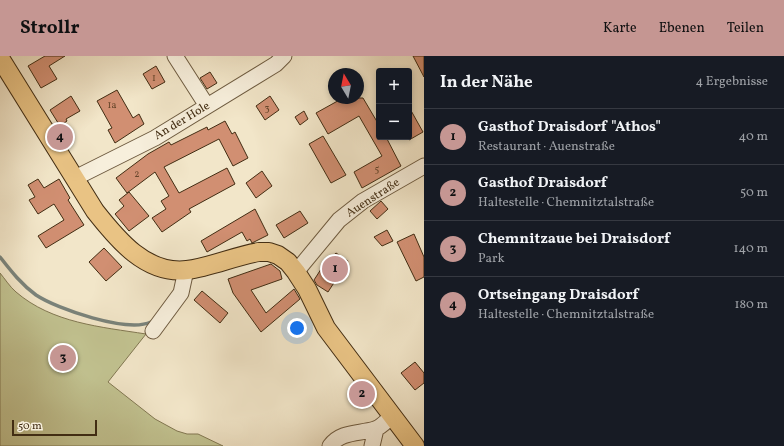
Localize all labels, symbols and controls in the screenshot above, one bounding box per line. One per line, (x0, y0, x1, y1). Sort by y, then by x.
text: Strollr (20, 15, 80, 41)
text: Karte (603, 19, 637, 38)
text: Ebenen (659, 19, 705, 38)
text: Teilen (727, 19, 764, 38)
north arrow (328, 68, 364, 104)
map controls (376, 68, 412, 140)
button: + (376, 68, 412, 104)
house number: 1 (152, 71, 156, 85)
text: In der Nähe (440, 71, 533, 94)
text: 4 Ergebnisse (695, 73, 768, 91)
house number: 1a (108, 98, 116, 112)
street label: An der Hole (151, 98, 213, 144)
house number: 3 (264, 101, 270, 115)
button: − (376, 104, 412, 140)
text: Gasthof Draisdorf "Athos" (478, 117, 661, 138)
pin: 4 (47, 122, 73, 152)
text: 1 (450, 128, 456, 146)
text: 40 m (739, 128, 768, 146)
text: Restaurant · Auenstraße (478, 138, 615, 156)
house number: 5 (375, 162, 380, 176)
house number: 2 (134, 167, 140, 181)
text: Gasthof Draisdorf (478, 173, 607, 194)
street label: Auenstraße (343, 174, 403, 221)
text: 2 (450, 184, 456, 202)
text: 50 m (740, 184, 768, 202)
text: Haltestelle · Chemnitztalstraße (478, 194, 654, 212)
text: Chemnitzaue bei Draisdorf (478, 229, 670, 250)
text: 3 (450, 240, 456, 258)
text: 140 m (734, 240, 768, 258)
text: Park (478, 250, 505, 268)
pin: 1 (322, 254, 348, 284)
text: Ortseingang Draisdorf (478, 285, 639, 306)
text: 4 (449, 296, 457, 314)
text: 180 m (734, 296, 768, 314)
text: Haltestelle · Chemnitztalstraße (478, 306, 654, 324)
your location (287, 318, 307, 338)
pin: 3 (50, 343, 76, 373)
pin: 2 (349, 379, 375, 409)
scale bar (12, 418, 97, 437)
text: 50 m (18, 419, 42, 434)

